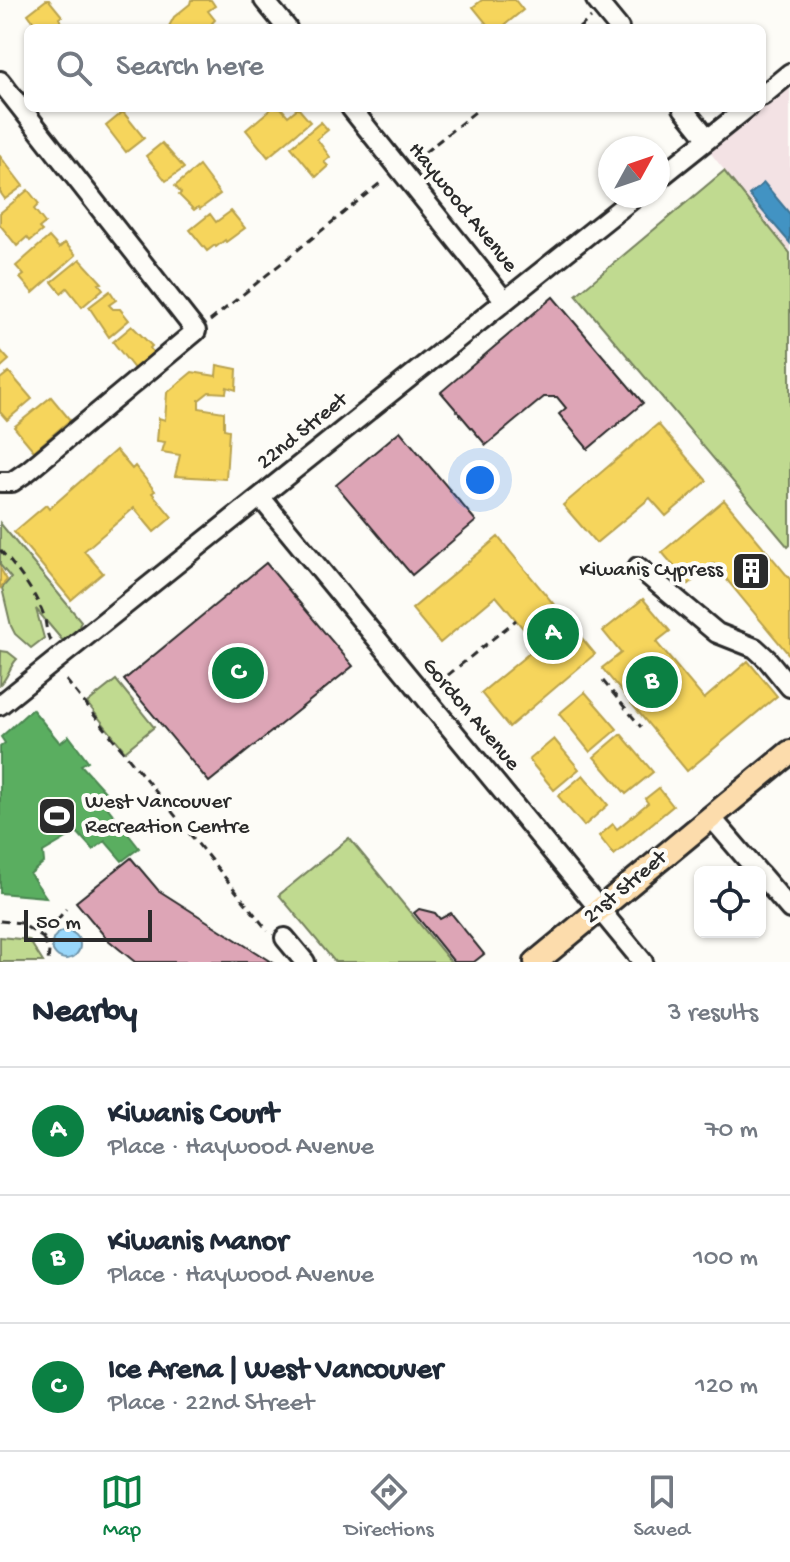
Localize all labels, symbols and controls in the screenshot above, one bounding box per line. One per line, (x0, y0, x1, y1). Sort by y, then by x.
search box (24, 24, 766, 112)
icon: search (52, 46, 96, 90)
text: Search here (116, 51, 264, 86)
north arrow (598, 136, 670, 208)
street label: Haywood Avenue (402, 138, 523, 279)
street label: 22nd Street (253, 386, 355, 476)
your location (460, 460, 500, 500)
building icon: Kiwanis Cypress (730, 550, 772, 592)
place label: Kiwanis Cypress (579, 558, 724, 584)
pin: A (527, 604, 579, 664)
pin: C (212, 643, 264, 703)
pin: B (626, 652, 678, 712)
street label: Gordon Avenue (415, 653, 525, 777)
place label: West Vancouver Recreation Centre (85, 790, 250, 841)
sports icon: West Vancouver Recreation Centre (36, 795, 78, 837)
street label: 21st Street (579, 844, 674, 930)
map controls (694, 866, 766, 938)
button: locate (694, 866, 766, 938)
scale bar (24, 906, 152, 942)
text: 50 m (36, 911, 81, 937)
text: Nearby (32, 994, 137, 1034)
text: 3 results (668, 999, 758, 1030)
text: Kiwanis Court (108, 1098, 279, 1133)
text: A (50, 1116, 66, 1147)
text: 70 m (705, 1116, 758, 1147)
text: Place · Haywood Avenue (108, 1133, 374, 1164)
text: Kiwanis Manor (108, 1226, 288, 1261)
text: B (51, 1244, 65, 1275)
text: 100 m (693, 1244, 758, 1275)
text: Place · Haywood Avenue (108, 1261, 374, 1292)
text: Ice Arena | West Vancouver (108, 1354, 443, 1389)
text: C (51, 1372, 65, 1403)
text: 120 m (695, 1372, 758, 1403)
text: Place · 22nd Street (108, 1389, 314, 1420)
tab: Map (100, 1470, 144, 1544)
tab: Directions (344, 1470, 434, 1544)
tab: Saved (634, 1470, 690, 1544)

